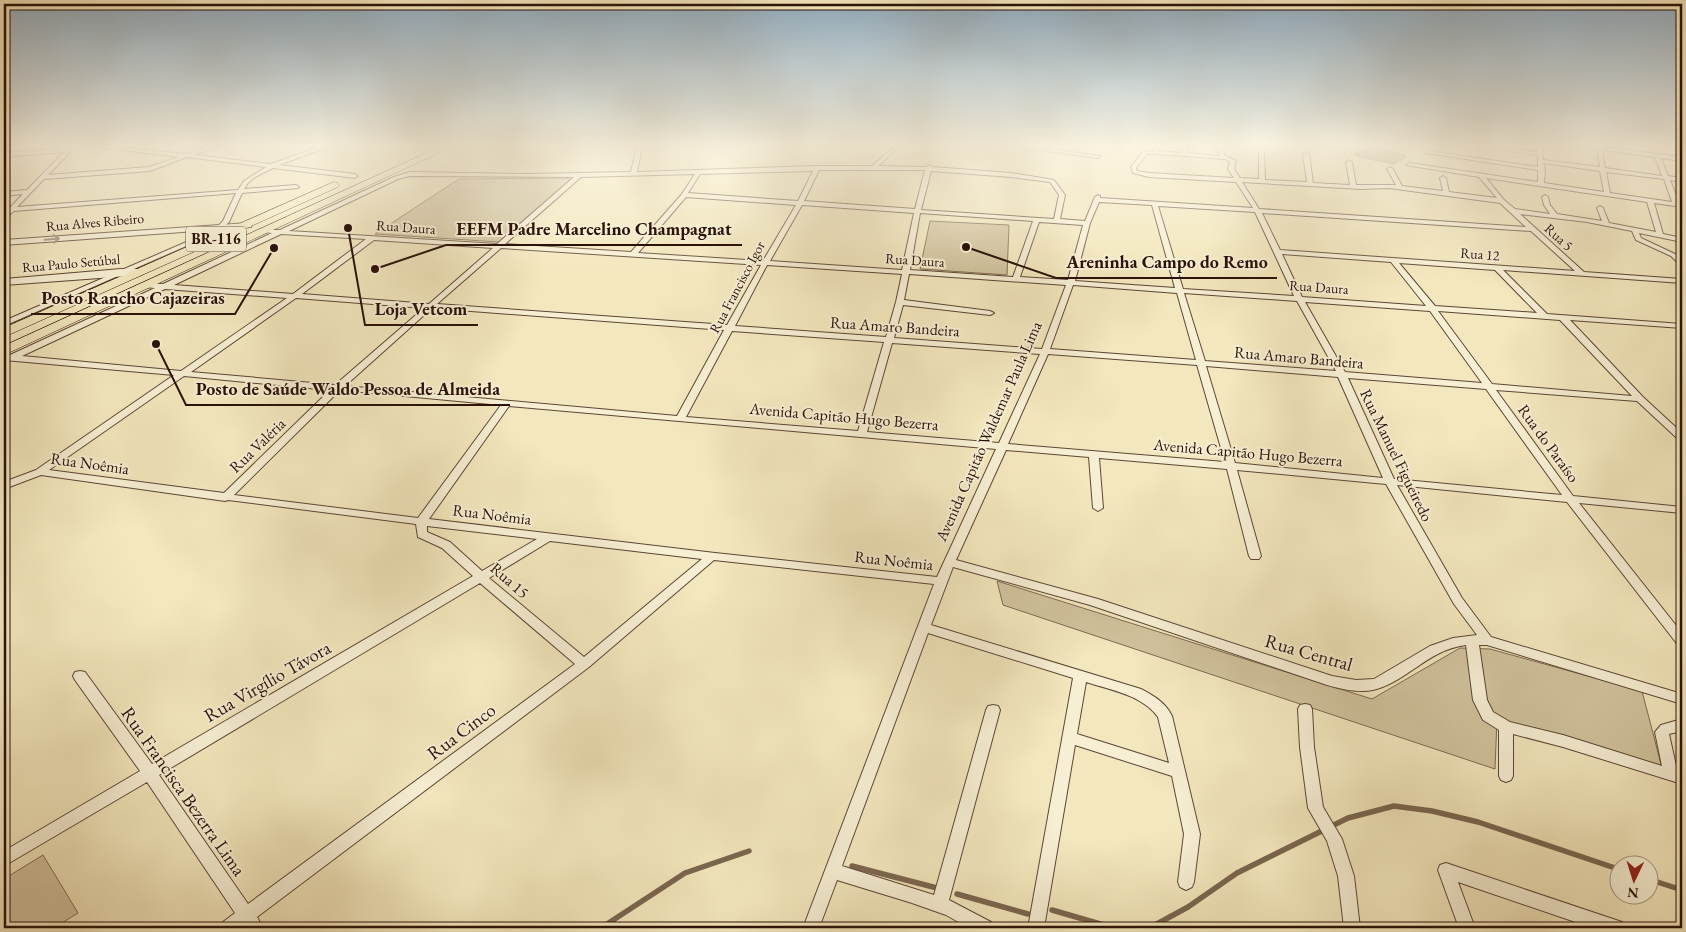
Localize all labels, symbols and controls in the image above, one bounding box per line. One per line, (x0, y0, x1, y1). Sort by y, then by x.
street label: Rua Alves Ribeiro (45, 209, 145, 235)
callout: EEFM Padre Marcelino Champagnat (446, 212, 742, 245)
street label: Rua Daura (376, 216, 437, 238)
text: EEFM Padre Marcelino Champagnat (456, 217, 732, 240)
street label: Rua 5 (1541, 219, 1577, 255)
road number: BR-116 (186, 226, 246, 252)
one-way arrow (44, 234, 60, 244)
street label: Rua Francisco Igor (705, 238, 769, 336)
street label: Rua 12 (1460, 244, 1500, 264)
callout: Areninha Campo do Remo (1056, 245, 1277, 278)
street label: Rua Daura (885, 249, 946, 271)
street label: Rua Paulo Setúbal (21, 250, 121, 276)
text: Areninha Campo do Remo (1065, 250, 1268, 273)
street label: Rua Daura (1289, 276, 1350, 298)
callout: Posto Rancho Cajazeiras (31, 281, 235, 314)
text: Posto Rancho Cajazeiras (41, 286, 225, 309)
callout: Loja Vetcom (365, 292, 478, 325)
text: Loja Vetcom (375, 297, 468, 320)
street label: Rua Amaro Bandeira (829, 311, 961, 342)
street label: Avenida Capitão Waldemar Paula Lima (930, 317, 1047, 545)
street label: Rua Amaro Bandeira (1233, 341, 1365, 374)
callout: Posto de Saúde Waldo Pessoa de Almeida (186, 372, 510, 405)
text: Posto de Saúde Waldo Pessoa de Almeida (196, 377, 500, 400)
street label: Rua Manuel Figueiredo (1355, 385, 1438, 525)
street label: Avenida Capitão Hugo Bezerra (748, 398, 940, 435)
street label: Rua do Paraíso (1513, 400, 1584, 487)
street label: Rua Valéria (225, 413, 291, 477)
street label: Avenida Capitão Hugo Bezerra (1152, 434, 1344, 471)
street label: Rua Noêmia (49, 448, 131, 479)
street label: Rua Noêmia (451, 499, 533, 530)
street label: Rua Noêmia (854, 546, 935, 575)
street label: Rua 15 (486, 558, 533, 603)
street label: Rua Central (1262, 628, 1356, 677)
street label: Rua Virgílio Távora (199, 635, 336, 728)
street label: Rua Cinco (422, 697, 501, 765)
street label: Rua Francisca Bezerra Lima (116, 702, 252, 881)
north arrow (1608, 854, 1658, 904)
text: N (1626, 884, 1639, 902)

